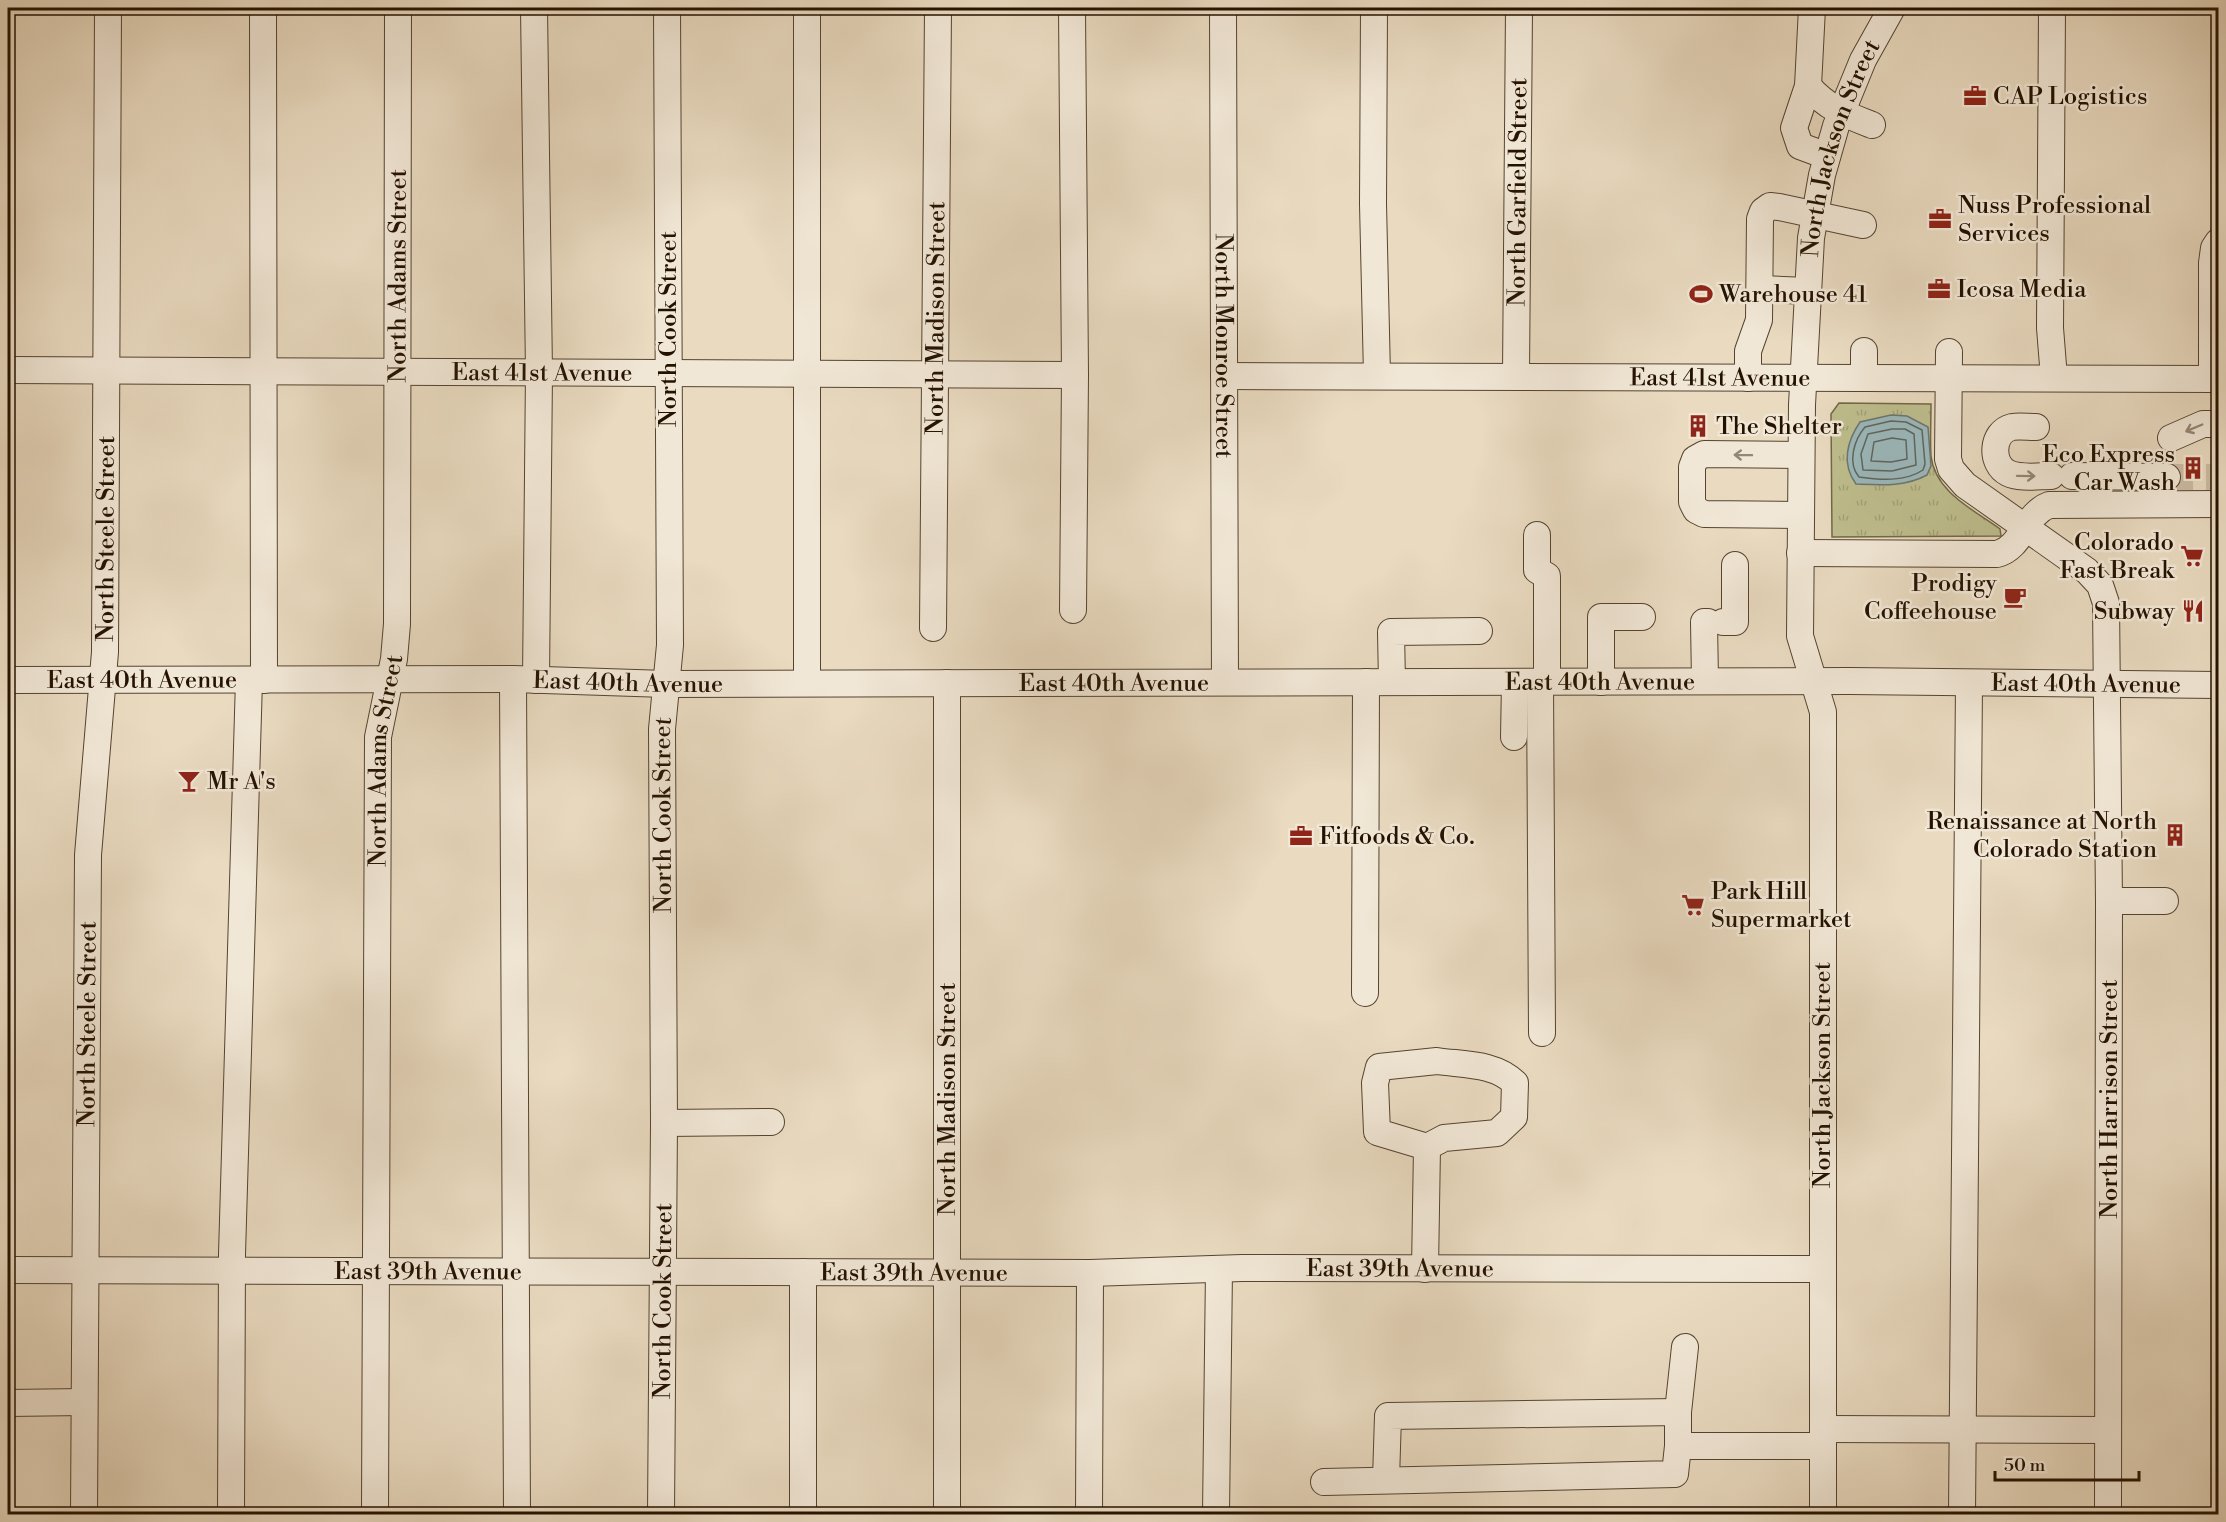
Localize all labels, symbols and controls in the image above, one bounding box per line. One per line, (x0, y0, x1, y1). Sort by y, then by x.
street label: North Jackson Street (1796, 34, 1888, 258)
street label: North Garfield Street (1503, 77, 1534, 307)
place label: CAP Logistics (1993, 82, 2147, 112)
office icon: CAP Logistics (1962, 83, 1988, 109)
street label: North Adams Street (383, 168, 414, 383)
place label: Nuss Professional Services (1958, 191, 2151, 249)
street label: North Madison Street (921, 201, 952, 435)
office icon: Nuss Professional Services (1927, 206, 1953, 232)
street label: North Cook Street (654, 230, 684, 427)
street label: North Monroe Street (1208, 233, 1238, 459)
place label: Icosa Media (1957, 275, 2087, 305)
office icon: Icosa Media (1926, 276, 1952, 302)
place label: Warehouse 41 (1718, 280, 1868, 310)
sports icon: Warehouse 41 (1688, 281, 1714, 307)
street label: East 41st Avenue (451, 358, 632, 389)
street label: East 41st Avenue (1630, 363, 1810, 394)
place label: The Shelter (1716, 412, 1842, 442)
building icon: The Shelter (1685, 413, 1711, 439)
one-way arrow (2185, 423, 2204, 434)
street label: North Steele Street (91, 435, 122, 642)
place label: Eco Express Car Wash (2042, 440, 2175, 498)
one-way arrow (1733, 449, 1753, 461)
building icon: Eco Express Car Wash (2180, 455, 2206, 481)
one-way arrow (2015, 470, 2035, 481)
place label: Colorado Fast Break (2060, 528, 2175, 586)
supermarket icon: Colorado Fast Break (2179, 543, 2205, 569)
place label: Prodigy Coffeehouse (1864, 569, 1997, 627)
cafe icon: Prodigy Coffeehouse (2002, 584, 2028, 610)
place label: Subway (2094, 597, 2175, 627)
restaurant icon: Subway (2180, 598, 2206, 624)
street label: North Adams Street (363, 653, 410, 867)
street label: East 40th Avenue (47, 666, 237, 696)
street label: East 40th Avenue (532, 666, 723, 700)
street label: East 40th Avenue (1505, 667, 1695, 698)
street label: East 40th Avenue (1019, 669, 1209, 699)
street label: East 40th Avenue (1991, 669, 2181, 701)
street label: North Cook Street (648, 715, 679, 913)
place label: Mr A's (207, 767, 276, 797)
bar icon: Mr A's (176, 768, 202, 794)
place label: Renaissance at North Colorado Station (1927, 807, 2157, 865)
place label: Fitfoods & Co. (1319, 822, 1475, 852)
building icon: Renaissance at North Colorado Station (2162, 822, 2188, 848)
office icon: Fitfoods & Co. (1288, 823, 1314, 849)
place label: Park Hill Supermarket (1711, 877, 1852, 935)
supermarket icon: Park Hill Supermarket (1680, 892, 1706, 918)
street label: North Steele Street (72, 920, 104, 1127)
street label: North Jackson Street (1808, 961, 1838, 1188)
street label: North Harrison Street (2095, 979, 2125, 1219)
street label: North Madison Street (933, 982, 963, 1216)
street label: North Cook Street (648, 1202, 679, 1399)
street label: East 39th Avenue (1306, 1254, 1494, 1284)
street label: East 39th Avenue (334, 1257, 522, 1287)
street label: East 39th Avenue (820, 1258, 1008, 1289)
scale bar (1995, 1444, 2139, 1482)
text: 50 m (2004, 1454, 2046, 1477)

